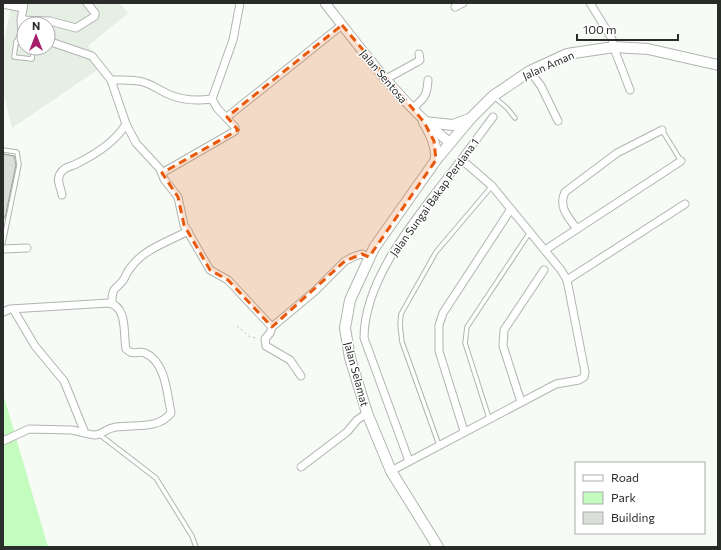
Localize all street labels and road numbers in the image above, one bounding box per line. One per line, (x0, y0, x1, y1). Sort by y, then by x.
street label: Jalan Sentosa (357, 46, 410, 106)
street label: Jalan Aman (520, 48, 576, 83)
street label: Jalan Sungai Bakap Perdana 1 (387, 136, 482, 259)
street label: Jalan Selamat (341, 340, 372, 409)

